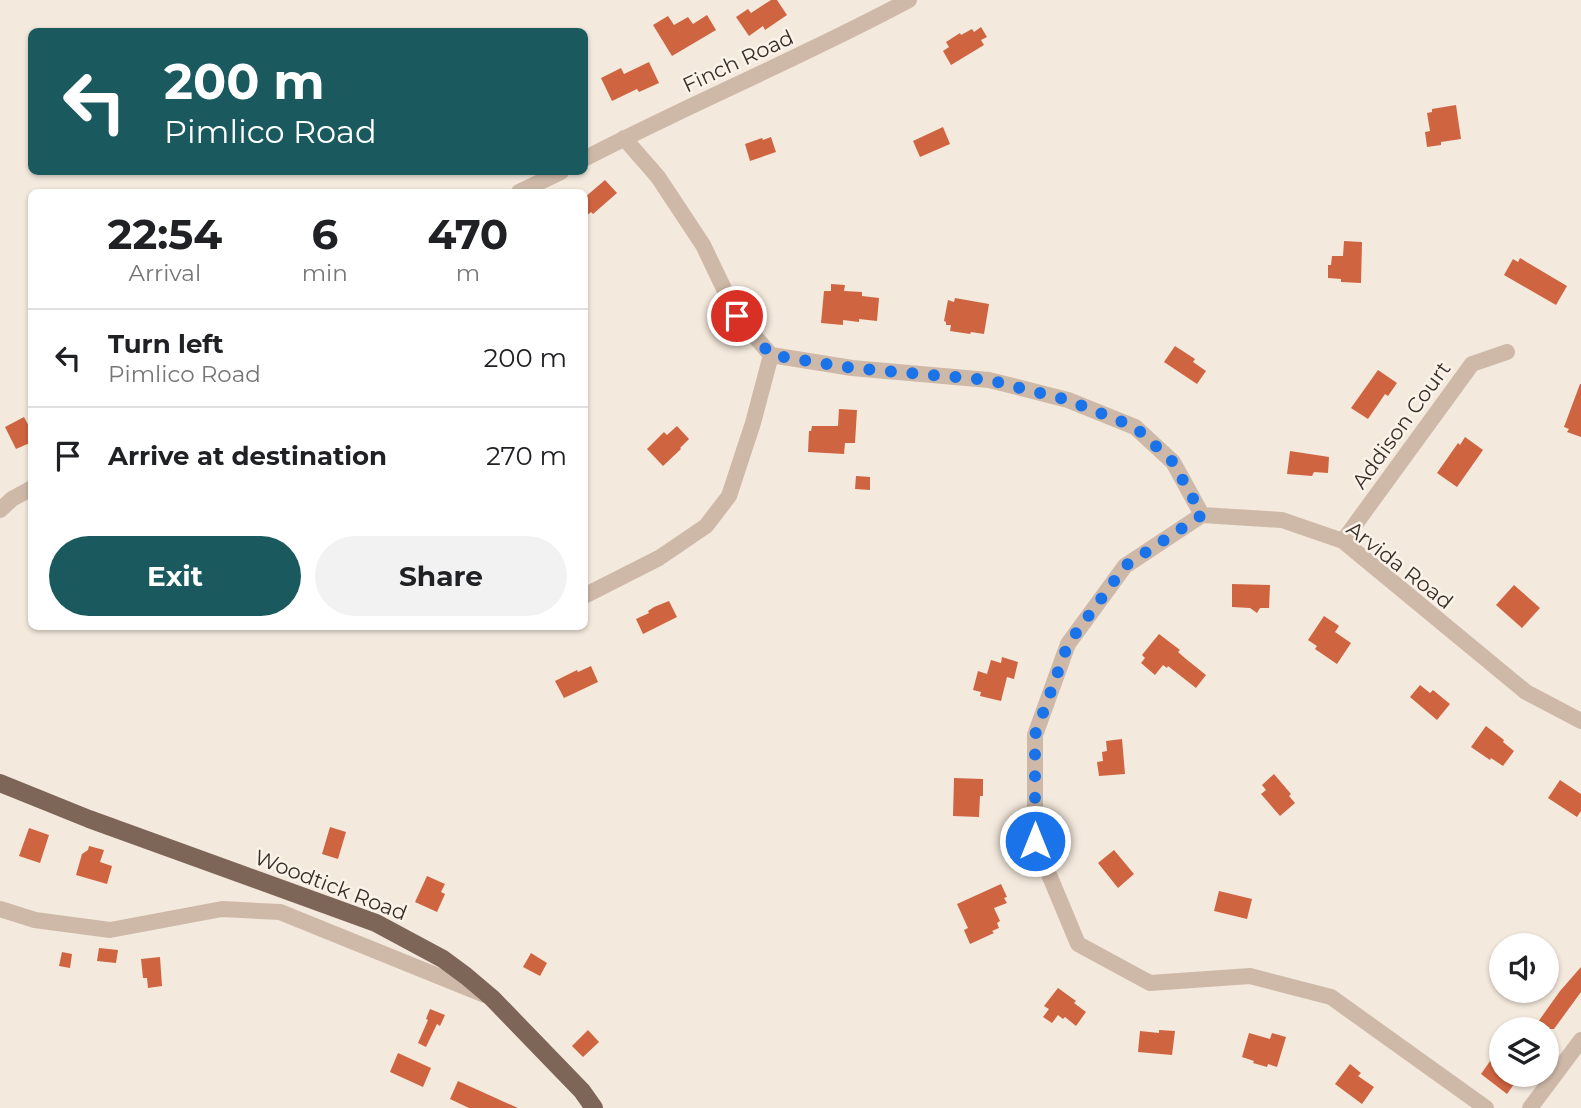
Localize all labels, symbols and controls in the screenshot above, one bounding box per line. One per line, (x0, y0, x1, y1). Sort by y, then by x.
street label: Finch Road (679, 24, 797, 98)
text: 200 m (164, 52, 325, 111)
icon: left (49, 56, 140, 147)
text: Pimlico Road (164, 112, 377, 151)
text: 22:54 (108, 208, 222, 260)
text: 6 (311, 208, 338, 260)
text: 470 (427, 208, 508, 260)
text: Arrival (129, 259, 201, 287)
text: min (302, 259, 348, 287)
text: m (456, 259, 480, 287)
pin (707, 286, 767, 346)
icon: arrive (718, 297, 756, 335)
text: Turn left (108, 328, 224, 360)
icon: left (49, 339, 87, 377)
text: 200 m (483, 342, 567, 374)
street label: Addison Court (1346, 357, 1456, 493)
text: Pimlico Road (108, 360, 261, 388)
icon: arrive (49, 437, 87, 475)
text: Arrive at destination (108, 440, 387, 472)
text: 270 m (486, 440, 567, 472)
street label: Arvida Road (1342, 516, 1458, 614)
button: Exit (49, 536, 301, 616)
button: Share (315, 536, 567, 616)
position arrow (998, 804, 1072, 878)
street label: Woodtick Road (251, 844, 411, 926)
map controls (1489, 933, 1559, 1087)
button: sound (1489, 933, 1559, 1003)
button: layers (1489, 1017, 1559, 1087)

